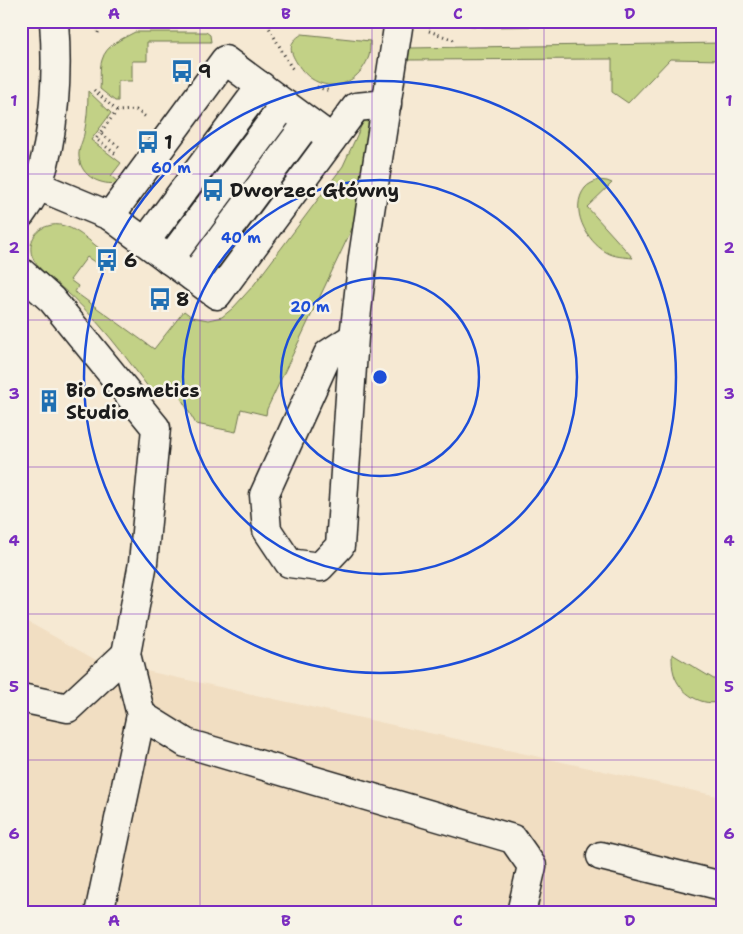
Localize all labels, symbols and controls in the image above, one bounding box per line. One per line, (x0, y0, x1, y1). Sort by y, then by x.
text: A (108, 3, 120, 24)
text: B (281, 3, 291, 24)
text: C (453, 3, 463, 24)
text: D (624, 3, 636, 24)
bus stop icon: 9 (169, 58, 195, 84)
place label: 9 (198, 59, 211, 84)
text: 1 (10, 90, 18, 111)
text: 1 (725, 90, 733, 111)
bus stop icon: 1 (135, 129, 161, 155)
place label: 1 (164, 130, 173, 155)
text: 60 m (151, 158, 191, 178)
bus stop icon: Dworzec Główny (200, 177, 226, 203)
place label: Dworzec Główny (230, 178, 399, 203)
text: 40 m (221, 228, 261, 248)
text: 2 (8, 237, 20, 258)
text: 2 (723, 237, 735, 258)
bus stop icon: 6 (94, 247, 120, 273)
place label: 6 (124, 248, 137, 273)
bus stop icon: 8 (147, 286, 173, 312)
place label: 8 (176, 287, 189, 312)
text: 20 m (290, 297, 330, 317)
centre of rings (371, 368, 389, 386)
place label: Bio Cosmetics Studio (66, 378, 200, 425)
text: 3 (8, 383, 20, 404)
text: 3 (723, 383, 735, 404)
building icon: Bio Cosmetics Studio (36, 388, 62, 414)
text: 4 (8, 530, 20, 551)
text: 4 (723, 530, 735, 551)
text: 5 (9, 676, 19, 697)
text: 5 (724, 676, 734, 697)
text: 6 (8, 823, 20, 844)
text: 6 (723, 823, 735, 844)
text: A (108, 910, 120, 931)
text: B (281, 910, 291, 931)
text: C (453, 910, 463, 931)
text: D (624, 910, 636, 931)

